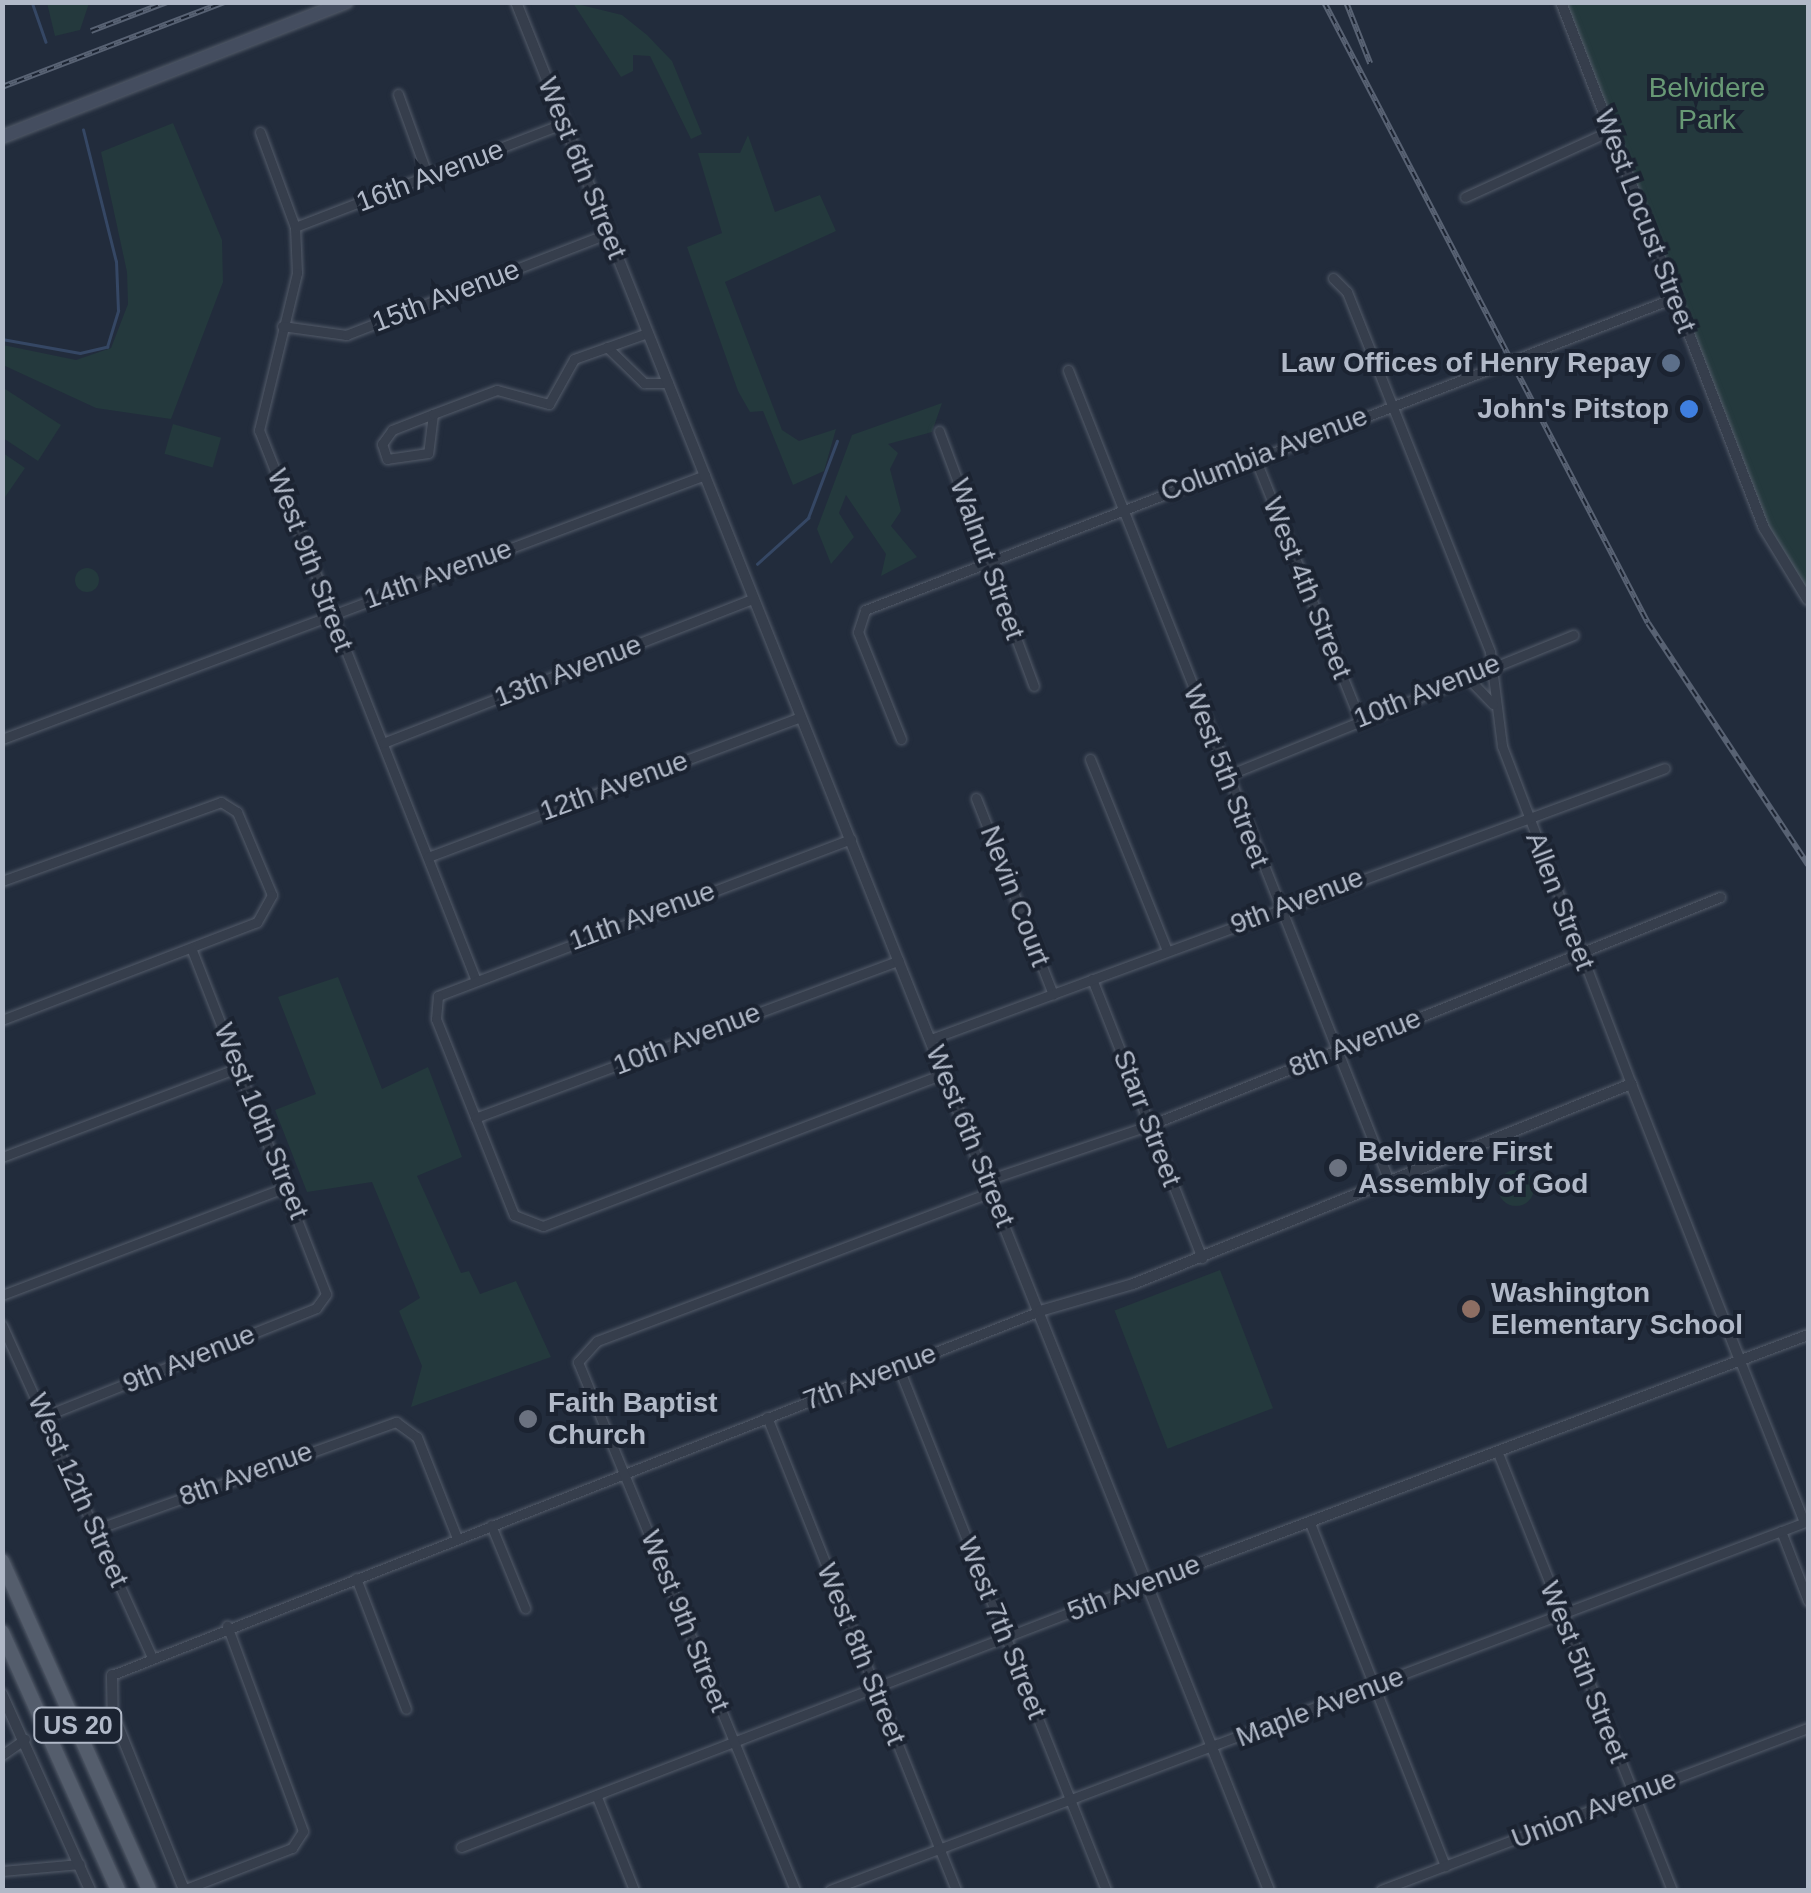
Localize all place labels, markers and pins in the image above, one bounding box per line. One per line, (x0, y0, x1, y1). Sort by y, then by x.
place label: Law Offices of Henry Repay (1281, 346, 1651, 380)
marker: Law Offices of Henry Repay (1660, 352, 1682, 374)
place label: John's Pitstop (1477, 392, 1669, 426)
marker: John's Pitstop (1678, 398, 1700, 420)
place label: Belvidere First Assembly of God (1358, 1135, 1588, 1201)
marker: Belvidere First Assembly of God (1327, 1157, 1349, 1179)
place label: Washington Elementary School (1491, 1276, 1743, 1342)
marker: Washington Elementary School (1460, 1298, 1482, 1320)
place label: Faith Baptist Church (548, 1386, 718, 1452)
marker: Faith Baptist Church (517, 1408, 539, 1430)

